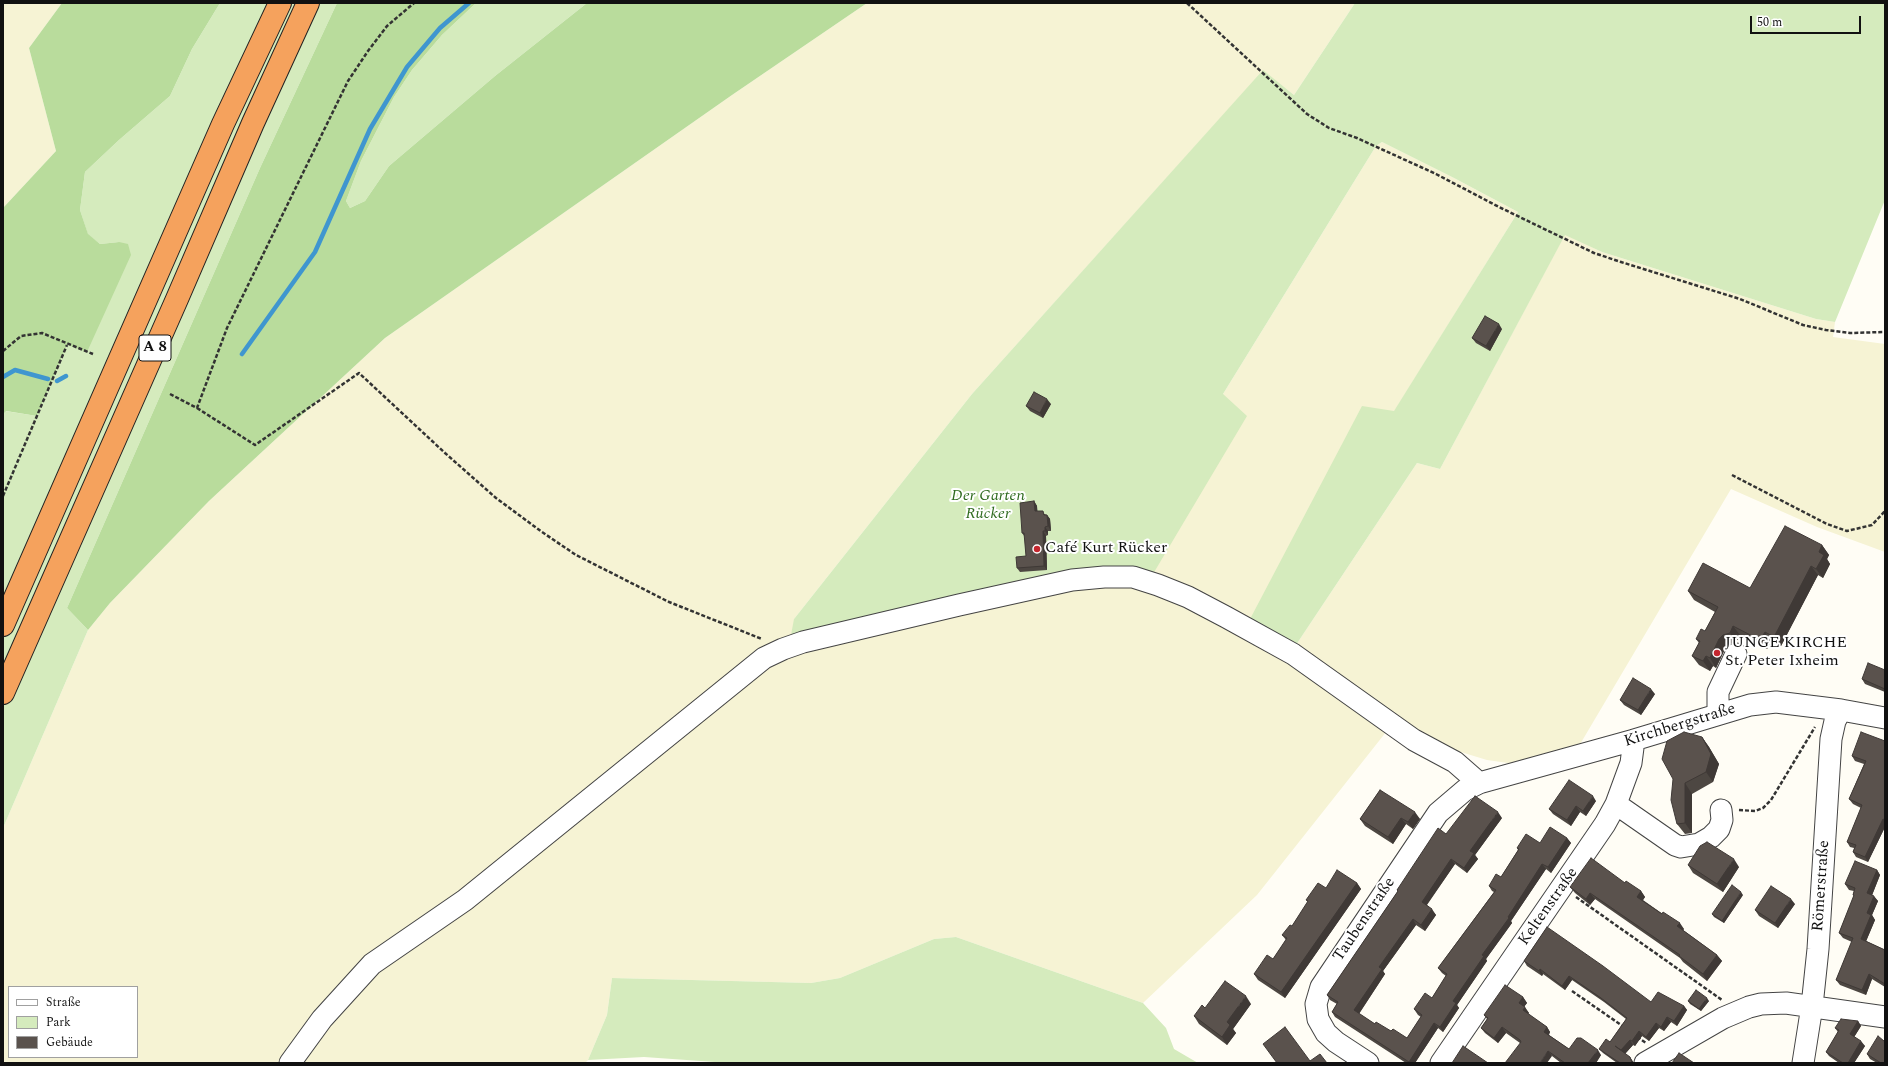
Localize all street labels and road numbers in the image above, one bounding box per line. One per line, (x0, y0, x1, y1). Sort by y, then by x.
road number: A 8 (139, 335, 171, 361)
street label: Kirchbergstraße (1622, 700, 1738, 752)
street label: Römerstraße (1809, 840, 1835, 932)
street label: Keltenstraße (1515, 864, 1583, 950)
street label: Taubenstraße (1330, 874, 1400, 966)

